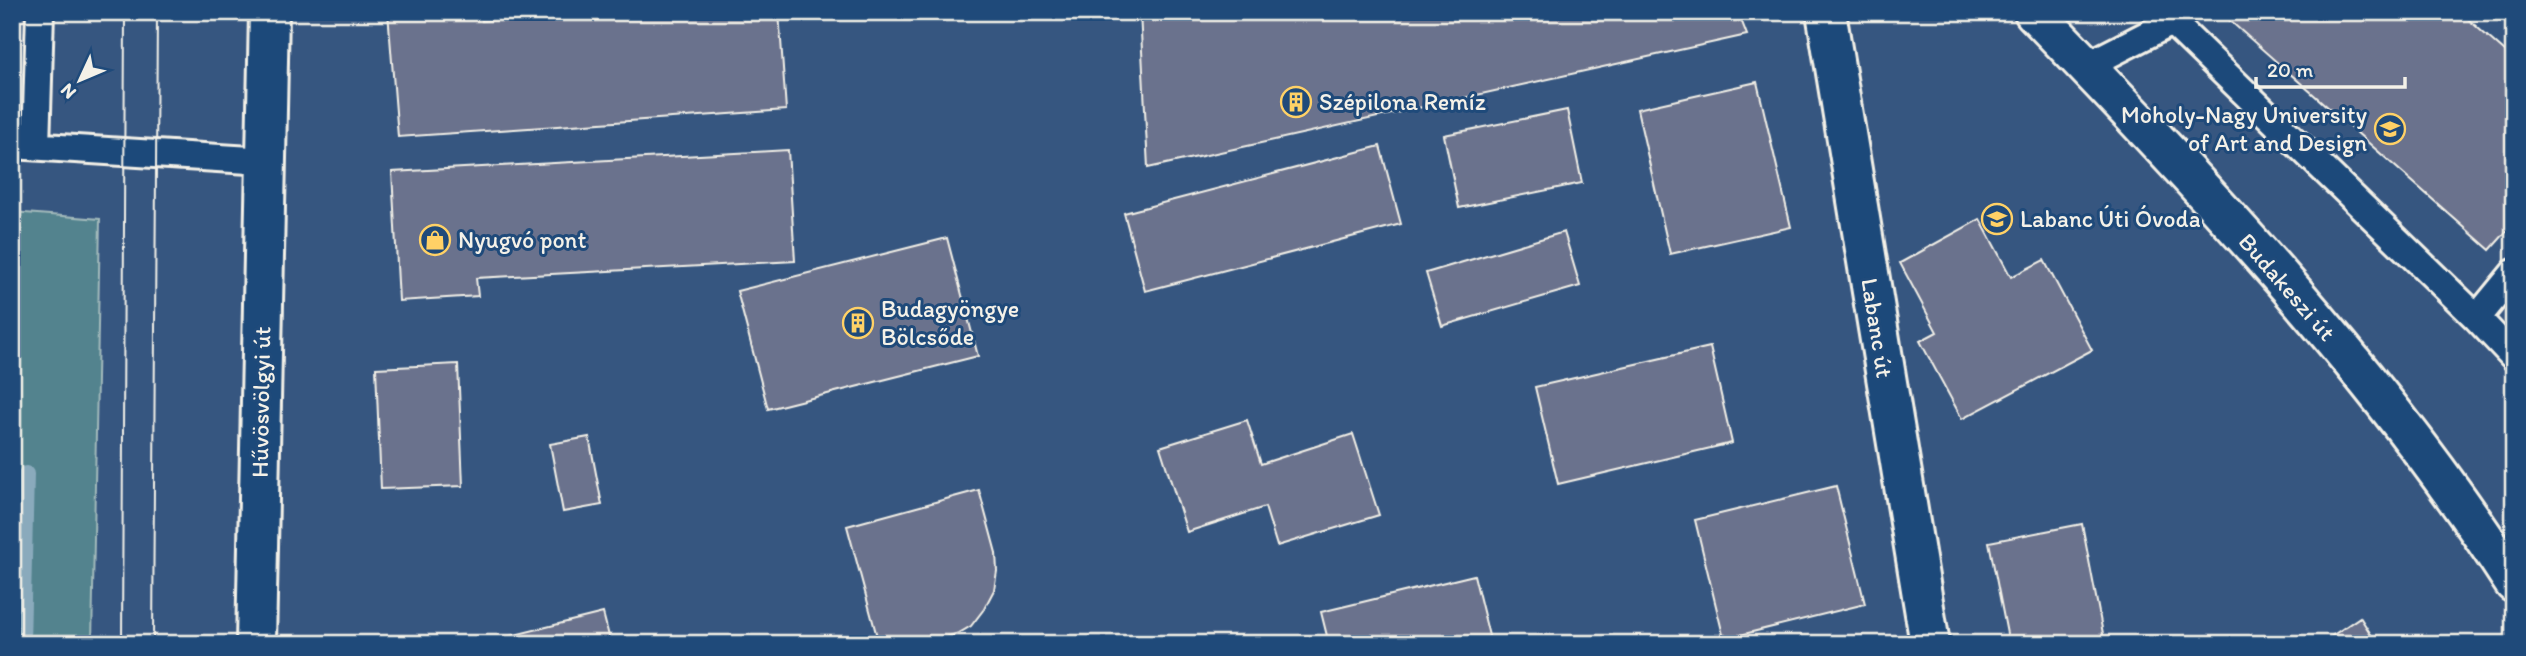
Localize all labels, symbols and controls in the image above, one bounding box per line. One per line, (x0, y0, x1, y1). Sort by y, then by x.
north arrow (46, 46, 116, 116)
scale bar (2256, 46, 2405, 90)
text: 20 m (2267, 57, 2314, 82)
text: N (55, 79, 81, 104)
building icon: Szépilona Remíz (1279, 85, 1313, 119)
place label: Szépilona Remíz (1319, 87, 1486, 116)
place label: Moholy-Nagy University of Art and Design (2121, 100, 2367, 157)
school or university icon: Moholy-Nagy University of Art and Design (2373, 112, 2407, 146)
school or university icon: Labanc Úti Óvoda (1980, 202, 2014, 236)
place label: Labanc Úti Óvoda (2020, 204, 2201, 233)
shop icon: Nyugvó pont (418, 223, 452, 257)
place label: Nyugvó pont (458, 225, 586, 254)
street label: Budakeszi út (2233, 227, 2342, 347)
street label: Labanc út (1855, 276, 1900, 380)
place label: Budagyöngye Bölcsőde (881, 294, 1019, 351)
building icon: Budagyöngye Bölcsőde (841, 306, 875, 340)
street label: Hűvösvölgyi út (245, 326, 276, 478)

